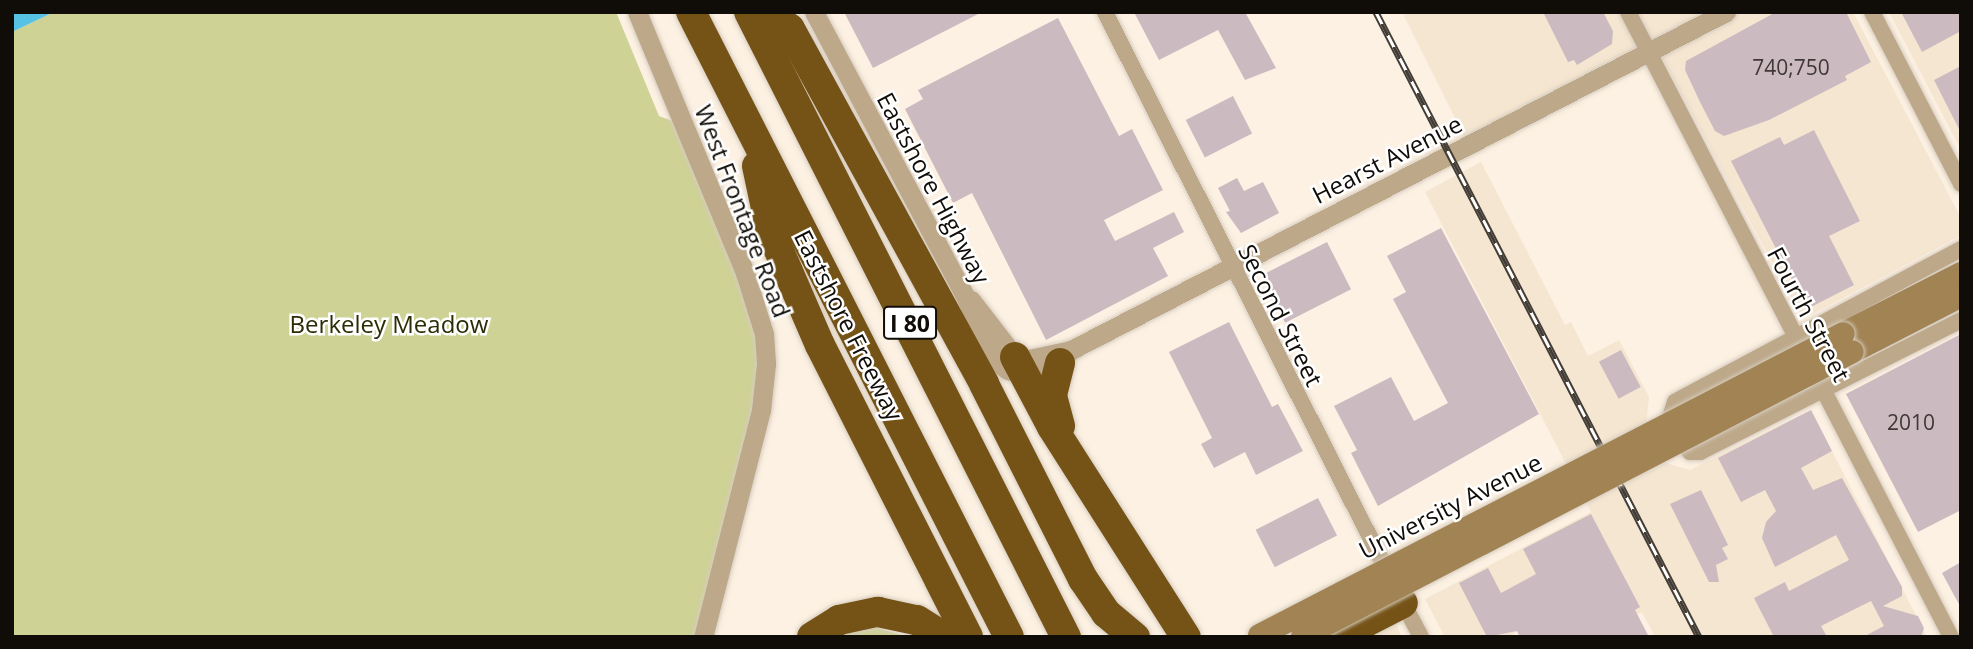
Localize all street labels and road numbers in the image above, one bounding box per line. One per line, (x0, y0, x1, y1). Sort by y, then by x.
street label: Eastshore Highway (871, 88, 997, 288)
street label: West Frontage Road (689, 101, 797, 321)
street label: Hearst Avenue (1307, 109, 1467, 209)
street label: Eastshore Freeway (789, 225, 909, 425)
street label: Second Street (1233, 239, 1329, 391)
street label: Fourth Street (1762, 242, 1856, 386)
road number: I 80 (882, 304, 938, 342)
street label: University Avenue (1354, 447, 1546, 565)

